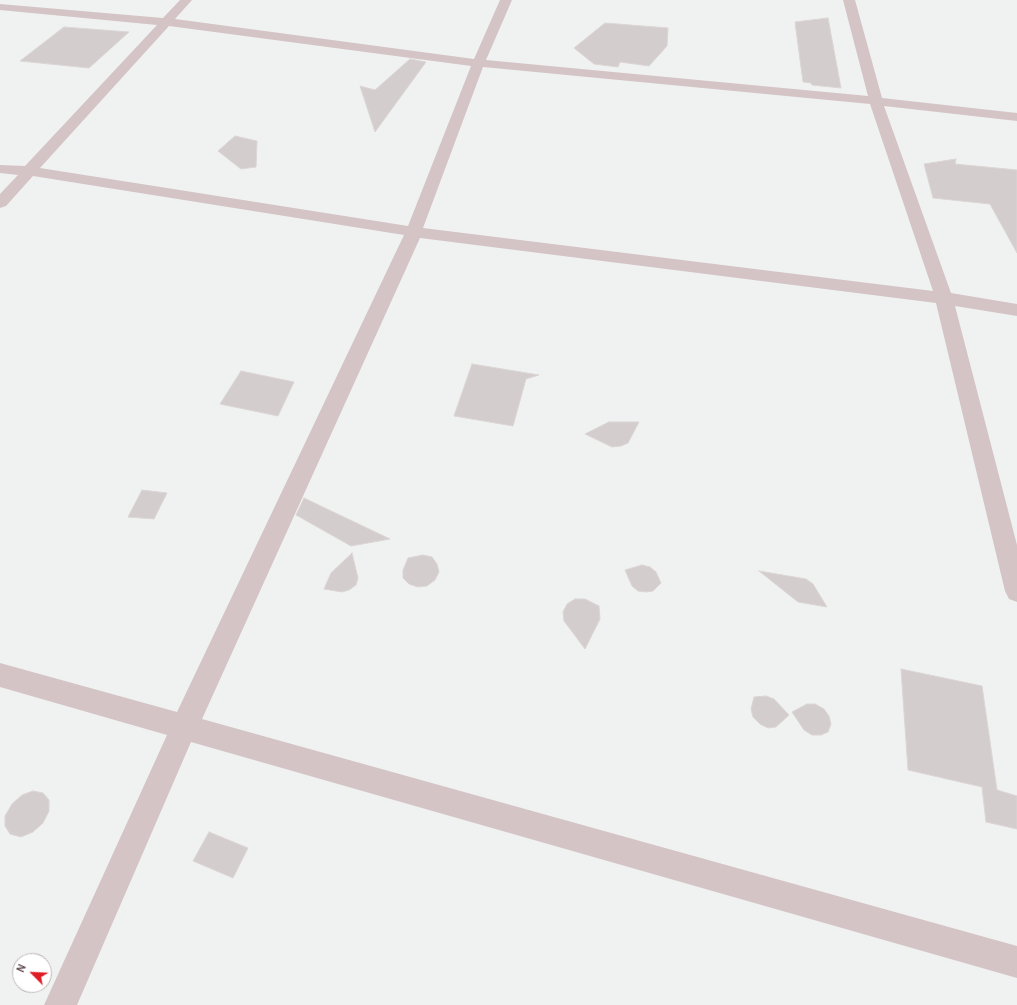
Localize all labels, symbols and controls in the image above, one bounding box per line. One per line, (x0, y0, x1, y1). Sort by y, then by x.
north arrow (12, 953, 52, 993)
text: N (14, 962, 29, 975)

